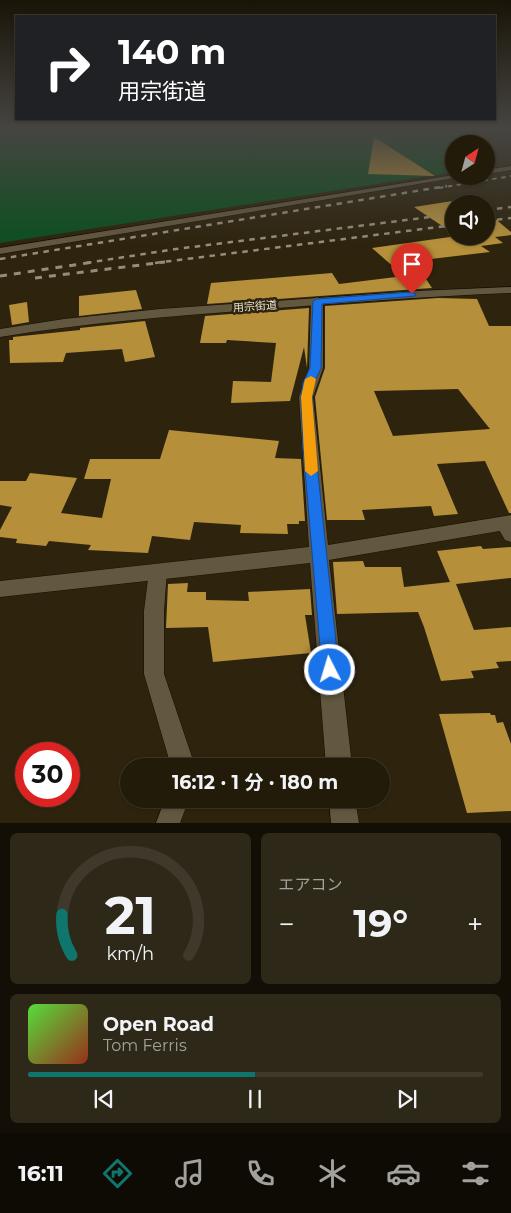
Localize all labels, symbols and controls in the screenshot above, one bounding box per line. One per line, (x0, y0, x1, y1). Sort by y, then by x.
text: 140 m (118, 30, 226, 73)
icon: right (35, 35, 100, 100)
text: 用宗街道 (118, 78, 206, 105)
north arrow (445, 135, 495, 185)
map controls (445, 135, 495, 245)
button: sound (445, 195, 495, 245)
pin (391, 243, 433, 294)
icon: arrive (398, 250, 426, 278)
street label: 用宗街道 (233, 297, 277, 315)
position arrow (303, 643, 355, 695)
speed limit sign: 30 (15, 742, 80, 807)
text: 16:12 · 1 分 · 180 m (172, 771, 338, 794)
text: エアコン (279, 875, 343, 894)
text: 21 (105, 884, 156, 947)
text: 19° (353, 900, 408, 947)
text: − (279, 907, 295, 941)
text: + (467, 907, 483, 941)
text: km/h (106, 943, 154, 964)
text: Open Road (103, 1013, 214, 1036)
text: Tom Ferris (103, 1036, 187, 1055)
icon: previous (90, 1085, 118, 1113)
icon: pause (241, 1085, 269, 1113)
icon: next (393, 1085, 421, 1113)
icon: directions (100, 1156, 135, 1191)
icon: music (172, 1156, 207, 1191)
icon: phone (243, 1156, 278, 1191)
icon: climate (315, 1156, 350, 1191)
icon: car (386, 1156, 421, 1191)
icon: filters (458, 1156, 493, 1191)
text: 16:11 (18, 1160, 64, 1187)

